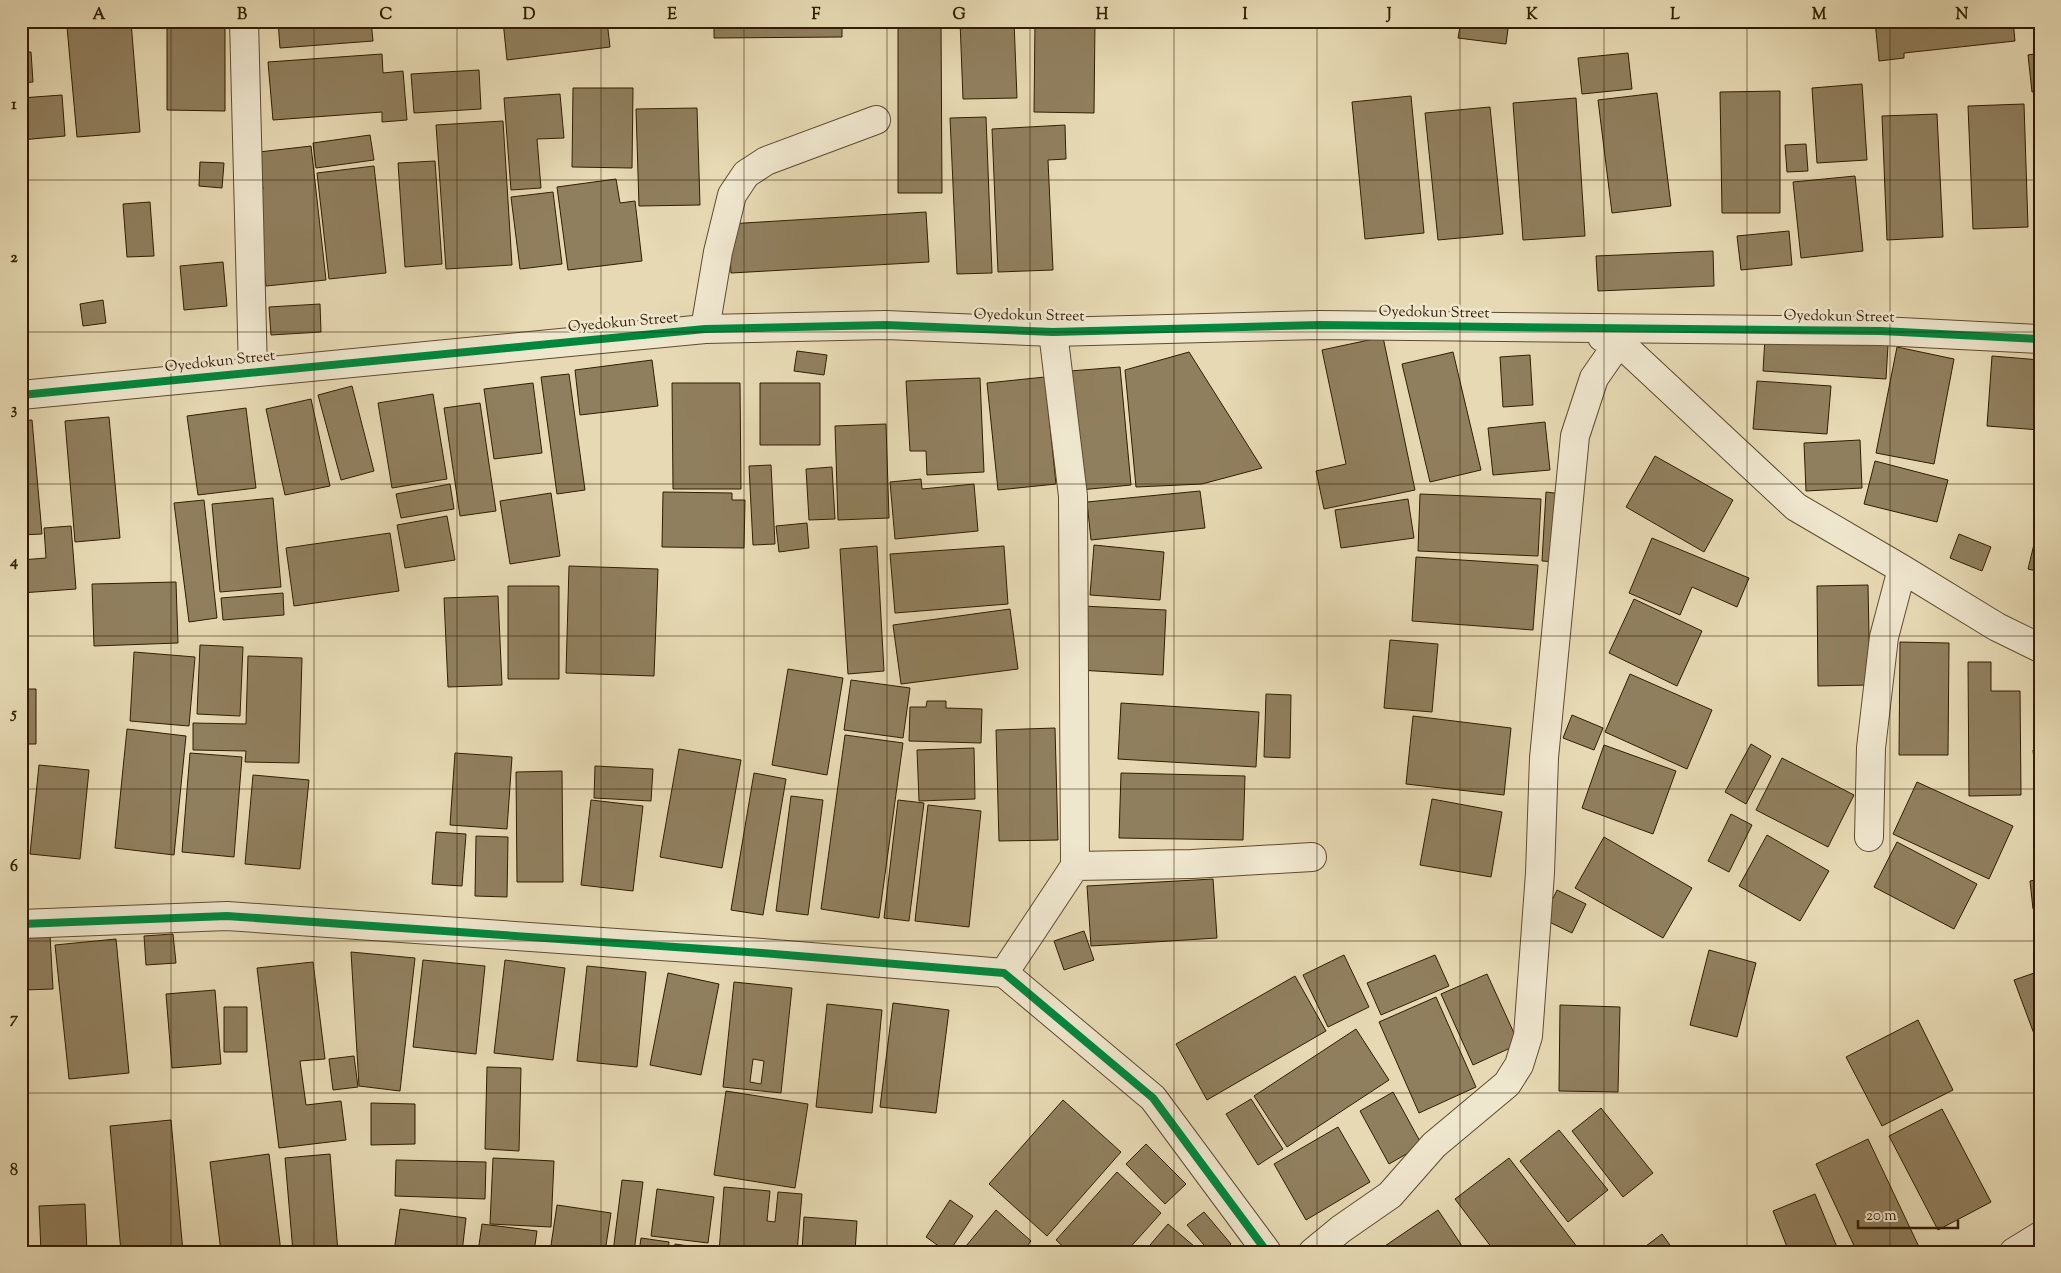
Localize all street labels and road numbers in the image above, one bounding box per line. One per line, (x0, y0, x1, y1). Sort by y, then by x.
street label: Oyedokun Street (1378, 302, 1490, 324)
street label: Oyedokun Street (973, 305, 1085, 327)
street label: Oyedokun Street (1783, 306, 1895, 328)
street label: Oyedokun Street (567, 308, 679, 338)
street label: Oyedokun Street (164, 346, 276, 378)

